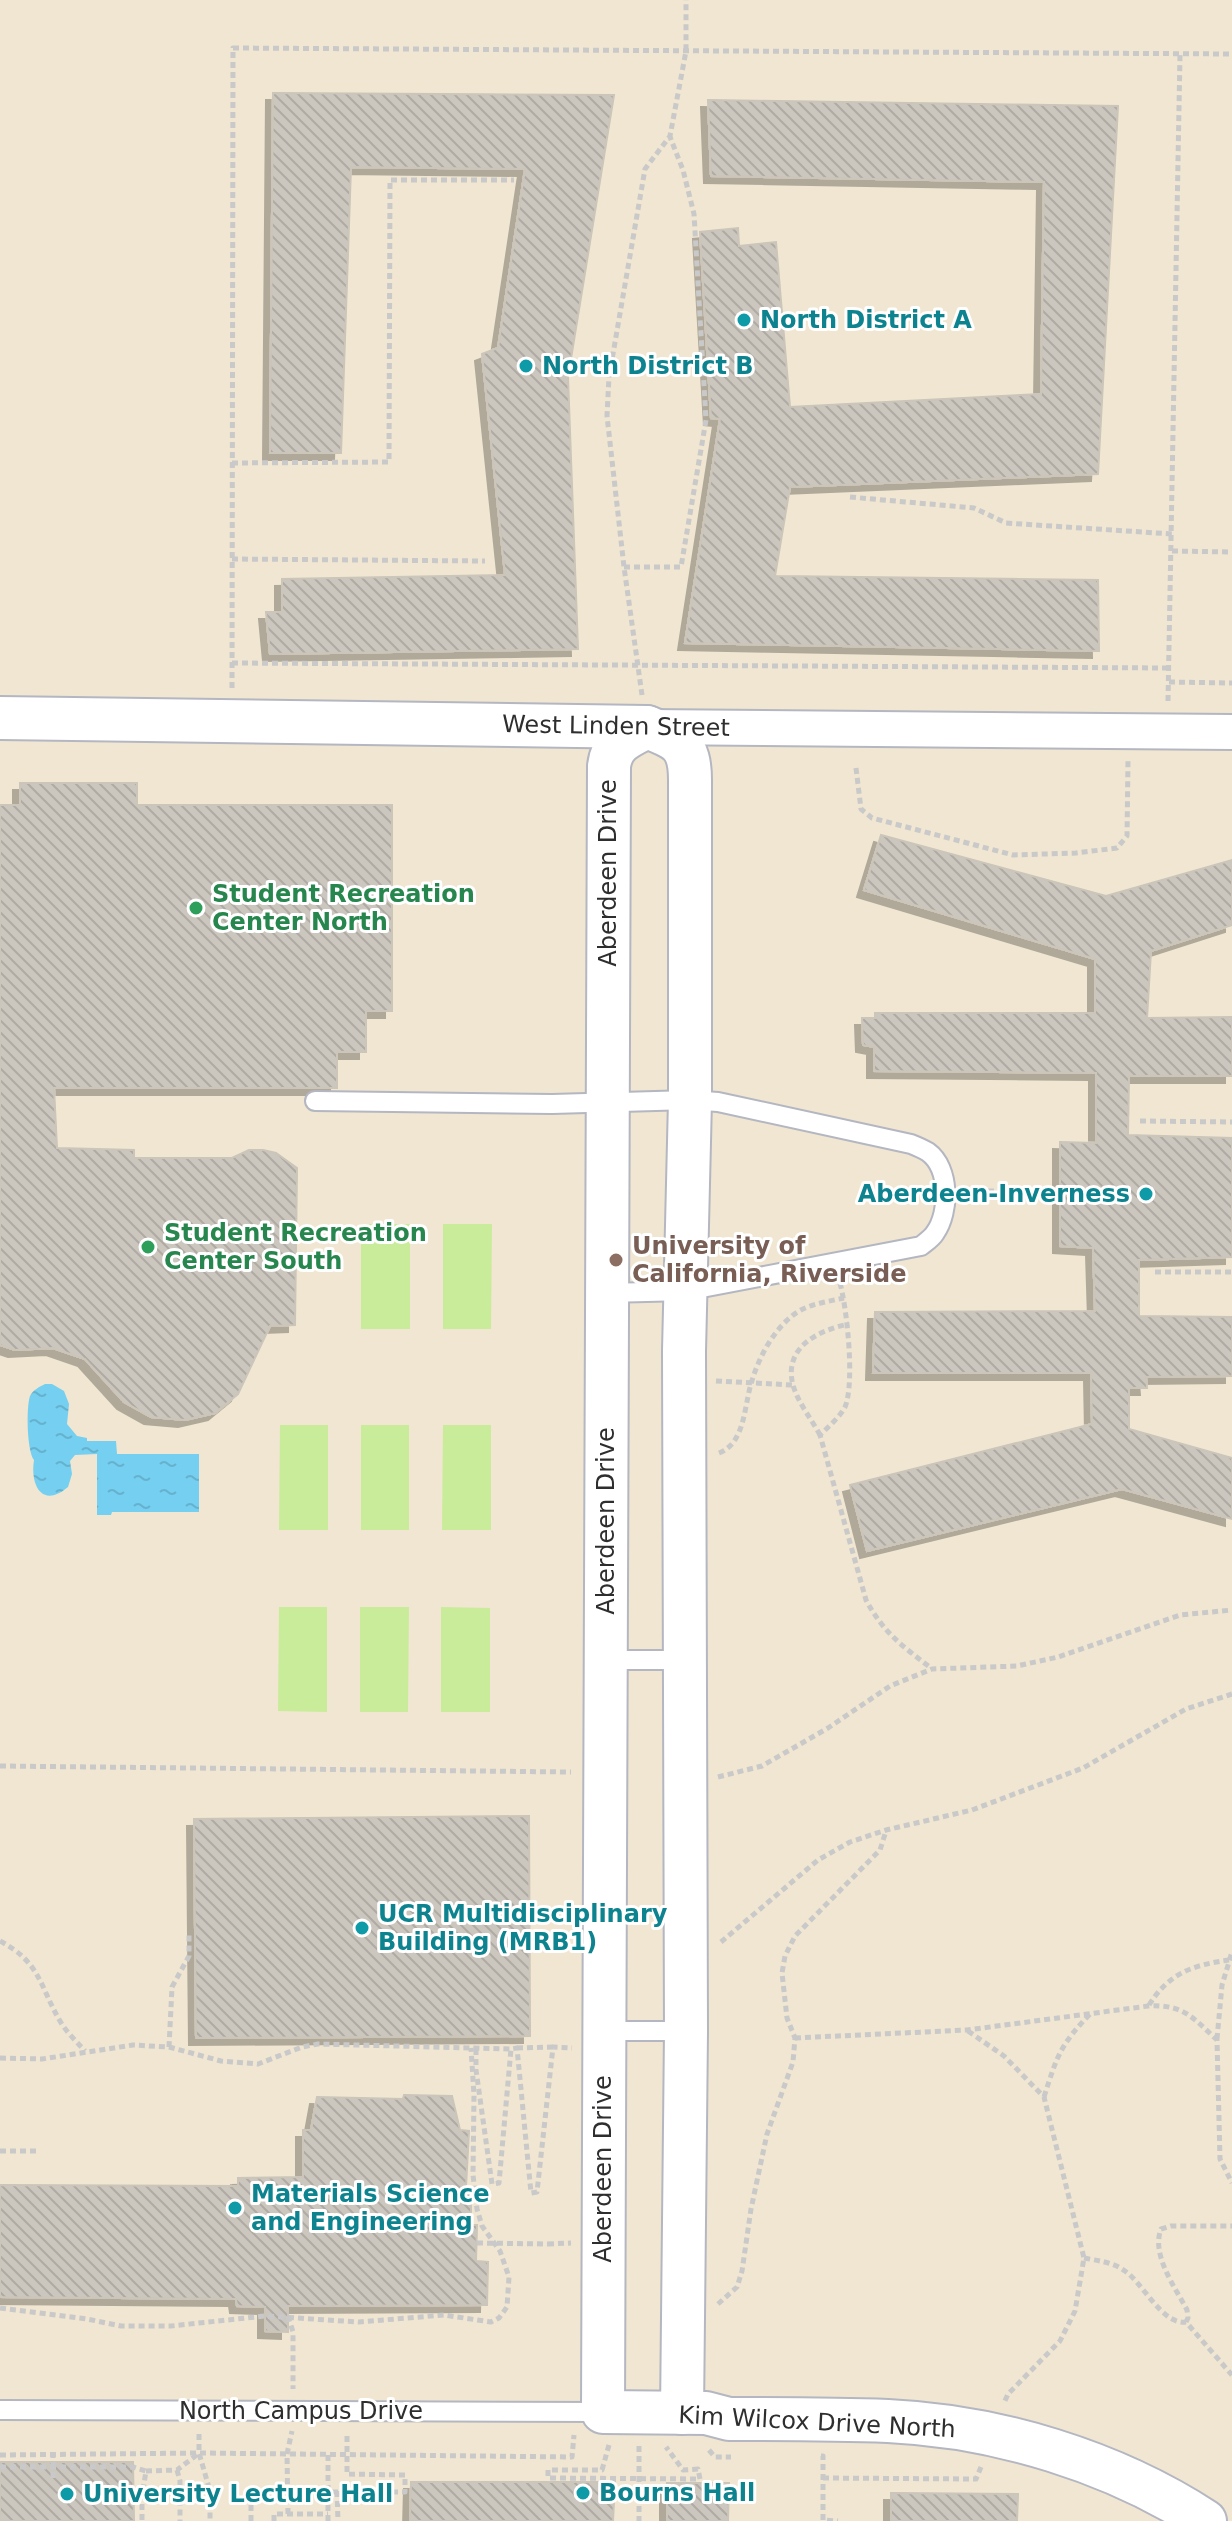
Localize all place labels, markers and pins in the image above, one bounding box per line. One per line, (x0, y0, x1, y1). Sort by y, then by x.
place label: North District A (760, 306, 972, 334)
marker: North District A (735, 311, 753, 329)
place label: North District B (542, 352, 754, 380)
marker: North District B (517, 357, 535, 375)
place label: Student Recreation Center North (212, 880, 475, 936)
marker: Student Recreation Center North (187, 899, 205, 917)
place label: Aberdeen-Inverness (858, 1180, 1130, 1208)
marker: Aberdeen-Inverness (1137, 1185, 1155, 1203)
place label: Student Recreation Center South (164, 1219, 427, 1275)
place label: University of California, Riverside (632, 1232, 906, 1288)
marker: Student Recreation Center South (139, 1238, 157, 1256)
marker: University of California, Riverside (607, 1251, 625, 1269)
place label: UCR Multidisciplinary Building (MRB1) (378, 1900, 668, 1956)
marker: UCR Multidisciplinary Building (MRB1) (353, 1919, 371, 1937)
place label: Materials Science and Engineering (251, 2180, 490, 2236)
marker: Materials Science and Engineering (226, 2199, 244, 2217)
place label: Bourns Hall (599, 2479, 755, 2507)
place label: University Lecture Hall (83, 2480, 393, 2508)
marker: Bourns Hall (574, 2484, 592, 2502)
marker: University Lecture Hall (58, 2485, 76, 2503)

